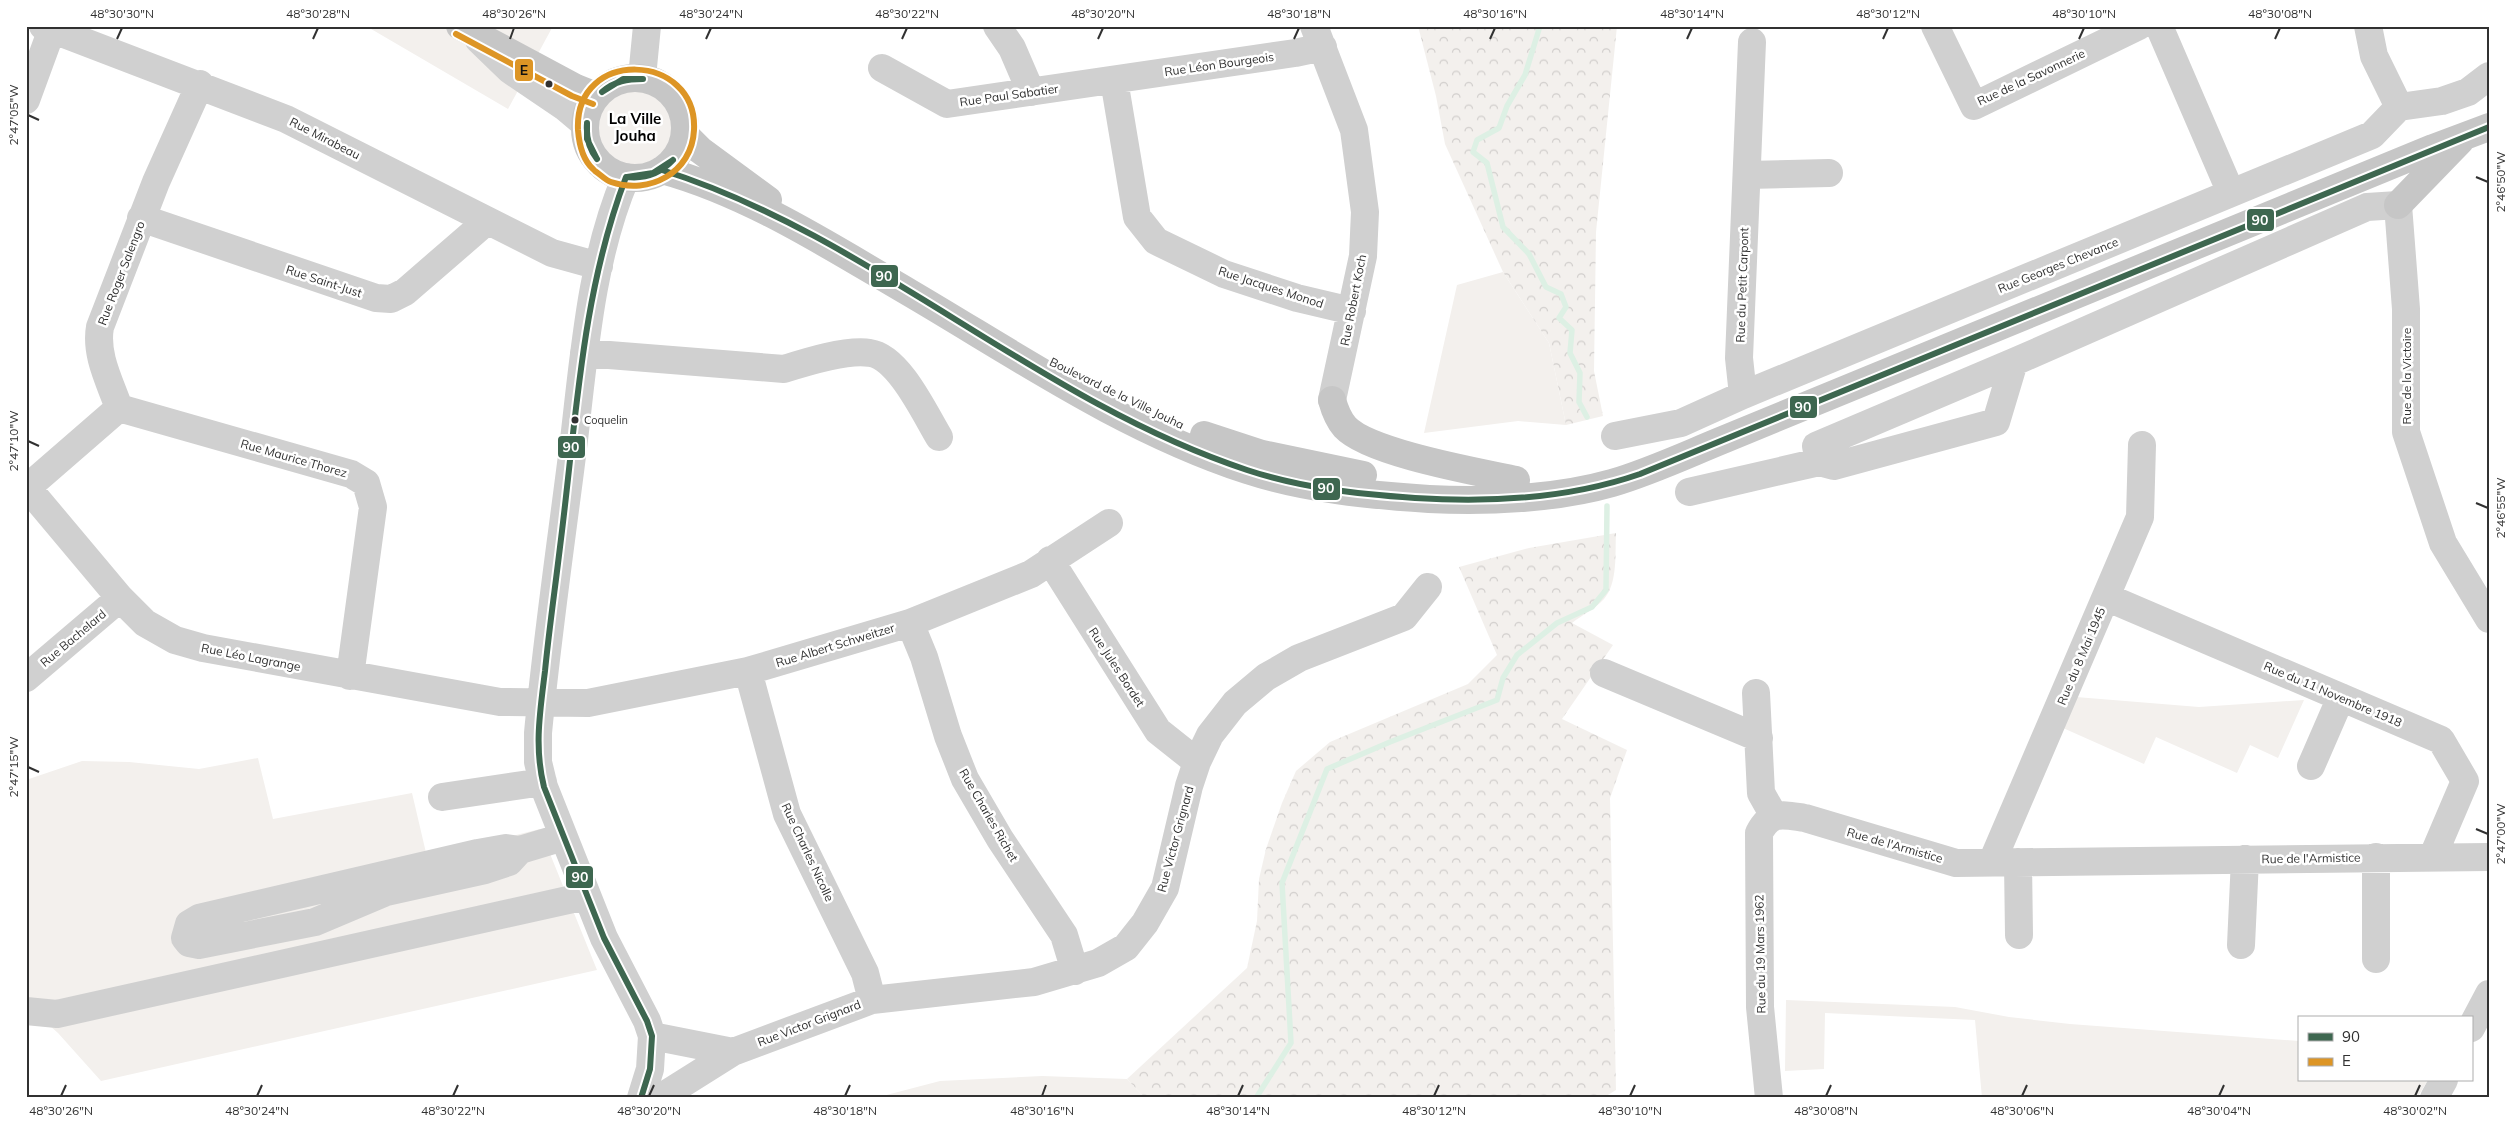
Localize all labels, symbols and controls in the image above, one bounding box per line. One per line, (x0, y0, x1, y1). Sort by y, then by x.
text: 48°30'30"N (90, 6, 154, 21)
text: 48°30'28"N (286, 6, 350, 21)
text: 48°30'26"N (482, 6, 546, 21)
text: 48°30'24"N (679, 6, 743, 21)
text: 48°30'22"N (875, 6, 939, 21)
text: 48°30'20"N (1071, 6, 1135, 21)
text: 48°30'18"N (1267, 6, 1331, 21)
text: 48°30'16"N (1463, 6, 1527, 21)
text: 48°30'14"N (1660, 6, 1724, 21)
text: 48°30'12"N (1856, 6, 1920, 21)
text: 48°30'10"N (2052, 6, 2116, 21)
text: 48°30'08"N (2248, 6, 2312, 21)
street label: Rue de la Savonnerie (1975, 45, 2087, 109)
street label: Rue Léon Bourgeois (1163, 49, 1275, 79)
line badge: E (514, 58, 534, 82)
text: E (520, 61, 528, 79)
unlabelled marker (544, 79, 554, 89)
street label: Rue Paul Sabatier (959, 81, 1060, 109)
text: 2°47'05"W (6, 84, 21, 146)
district label: La Ville Jouha (609, 109, 661, 145)
street label: Rue Mirabeau (287, 114, 363, 162)
text: 2°46'50"W (2493, 151, 2508, 213)
line badge: 90 (2246, 208, 2275, 232)
text: 90 (2252, 211, 2268, 229)
street label: Rue Roger Salengro (94, 219, 148, 327)
street label: Rue du Petit Carpont (1732, 227, 1752, 343)
street label: Rue Georges Chevance (1996, 234, 2120, 296)
street label: Rue Robert Koch (1337, 253, 1369, 347)
street label: Rue Saint-Just (284, 262, 364, 300)
street label: Rue Jacques Monod (1216, 263, 1326, 311)
line badge: 90 (870, 264, 899, 288)
text: 90 (876, 267, 892, 285)
street label: Rue de la Victoire (2399, 328, 2414, 424)
street label: Boulevard de la Ville Jouha (1047, 354, 1187, 432)
line badge: 90 (1789, 395, 1818, 419)
text: 90 (1795, 398, 1811, 416)
text: 2°47'10"W (6, 410, 21, 472)
place label: Coquelin (584, 413, 628, 427)
marker: Coquelin (570, 415, 580, 425)
line badge: 90 (557, 435, 586, 459)
street label: Rue Maurice Thorez (239, 436, 349, 480)
text: 90 (563, 438, 579, 456)
line badge: 90 (1312, 477, 1341, 501)
text: 2°46'55"W (2493, 477, 2508, 539)
text: 90 (1318, 479, 1334, 497)
street label: Rue du 8 Mai 1945 (2054, 605, 2108, 707)
street label: Rue Bachelard (37, 606, 109, 670)
street label: Rue Albert Schweitzer (774, 620, 897, 670)
street label: Rue Jules Bordet (1086, 625, 1148, 709)
street label: Rue Léo Lagrange (200, 640, 302, 674)
street label: Rue du 11 Novembre 1918 (2262, 658, 2404, 730)
text: 2°47'15"W (6, 736, 21, 798)
street label: Rue Charles Richet (956, 766, 1022, 864)
street label: Rue Victor Grignard (1154, 784, 1196, 894)
street label: Rue Charles Nicolle (779, 800, 837, 904)
text: 2°47'00"W (2493, 803, 2508, 865)
street label: Rue de l'Armistice (1845, 824, 1945, 866)
street label: Rue de l'Armistice (2261, 850, 2361, 866)
line badge: 90 (565, 865, 594, 889)
text: 90 (572, 868, 588, 886)
street label: Rue du 19 Mars 1962 (1751, 894, 1769, 1014)
street label: Rue Victor Grignard (755, 996, 863, 1050)
legend (2298, 1016, 2472, 1082)
text: 90 (2342, 1027, 2360, 1046)
text: E (2342, 1051, 2351, 1070)
text: 48°30'26"N (29, 1103, 93, 1118)
text: 48°30'24"N (225, 1103, 289, 1118)
text: 48°30'22"N (421, 1103, 485, 1118)
text: 48°30'20"N (617, 1103, 681, 1118)
text: 48°30'18"N (813, 1103, 877, 1118)
text: 48°30'16"N (1010, 1103, 1074, 1118)
text: 48°30'14"N (1206, 1103, 1270, 1118)
text: 48°30'12"N (1402, 1103, 1466, 1118)
text: 48°30'10"N (1598, 1103, 1662, 1118)
text: 48°30'08"N (1794, 1103, 1858, 1118)
text: 48°30'06"N (1990, 1103, 2054, 1118)
text: 48°30'04"N (2187, 1103, 2251, 1118)
text: 48°30'02"N (2383, 1103, 2447, 1118)

